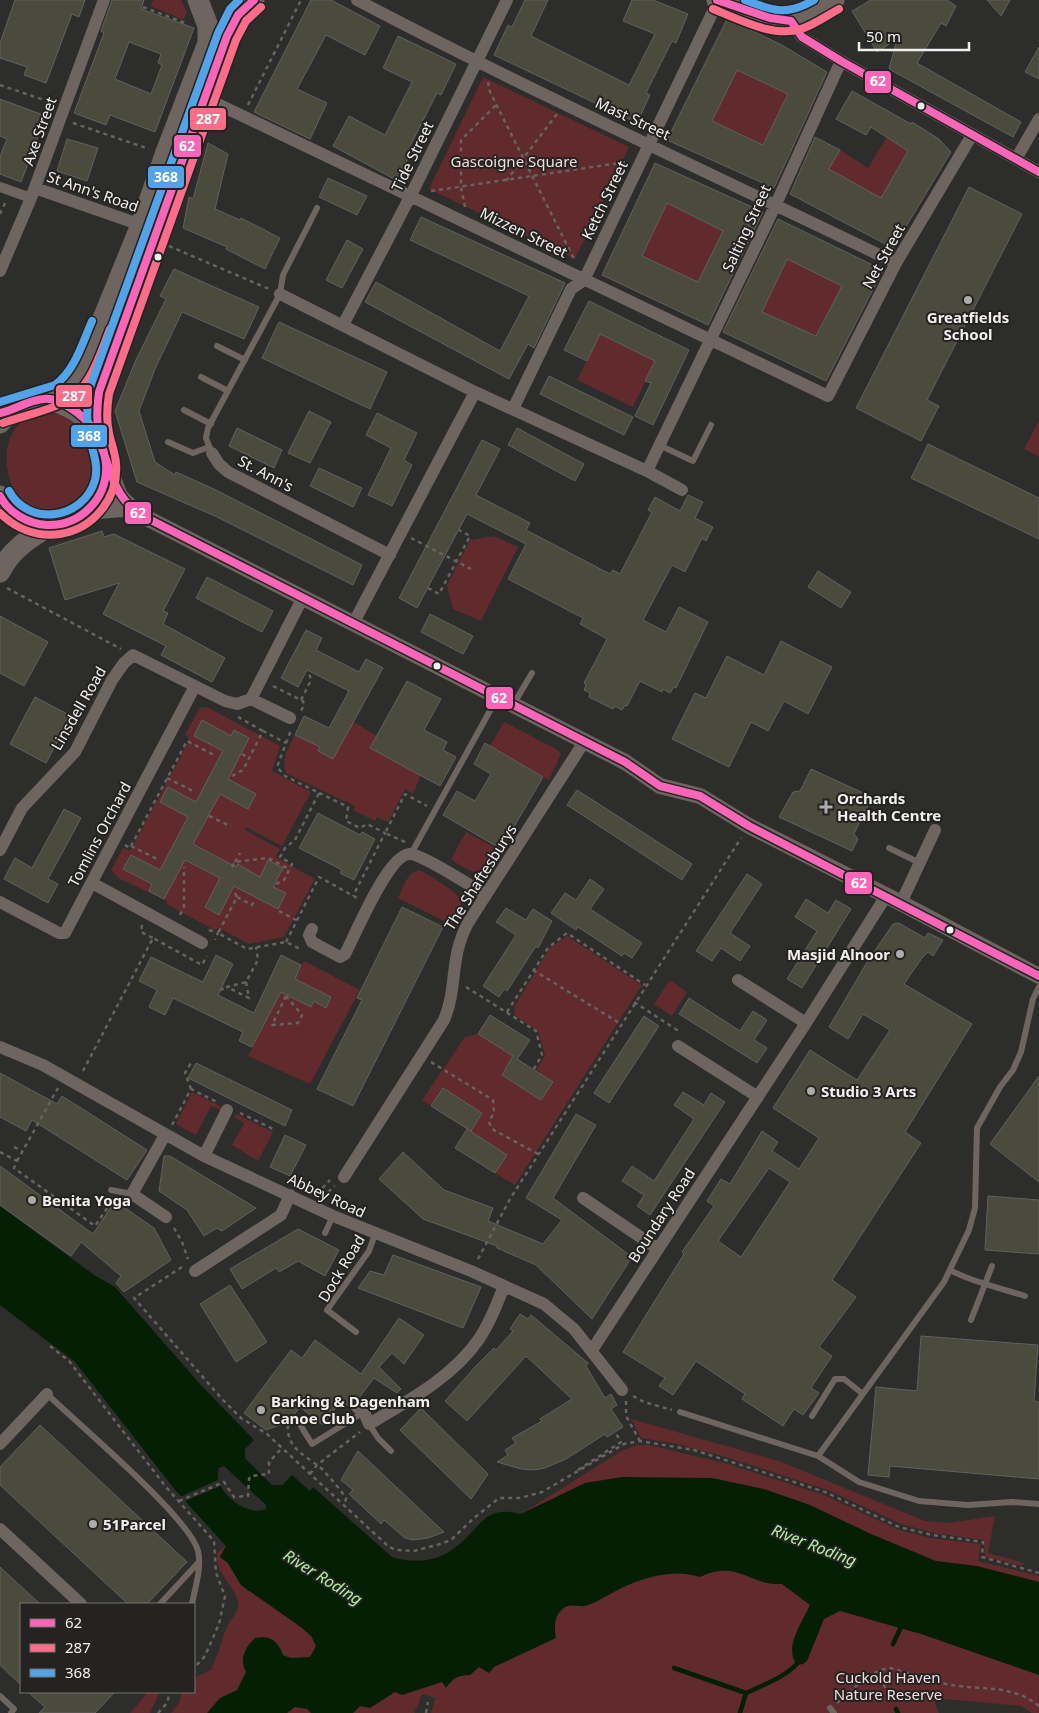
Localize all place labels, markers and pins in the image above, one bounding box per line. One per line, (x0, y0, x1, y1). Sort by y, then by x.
unlabelled marker (916, 101, 926, 111)
unlabelled marker (153, 252, 163, 262)
marker: Greatfields School (962, 294, 974, 306)
place label: Greatfields School (927, 307, 1009, 344)
unlabelled marker (432, 661, 442, 671)
place label: Orchards Health Centre (837, 788, 941, 825)
marker: Orchards Health Centre (819, 800, 833, 814)
unlabelled marker (945, 925, 955, 935)
place label: Masjid Alnoor (787, 944, 890, 964)
marker: Masjid Alnoor (894, 948, 906, 960)
place label: Studio 3 Arts (821, 1081, 916, 1101)
marker: Studio 3 Arts (805, 1085, 817, 1097)
place label: Benita Yoga (42, 1190, 131, 1210)
marker: Benita Yoga (26, 1194, 38, 1206)
place label: Barking & Dagenham Canoe Club (271, 1391, 430, 1428)
marker: Barking & Dagenham Canoe Club (255, 1404, 267, 1416)
place label: 51Parcel (103, 1514, 166, 1534)
marker: 51Parcel (87, 1518, 99, 1530)

